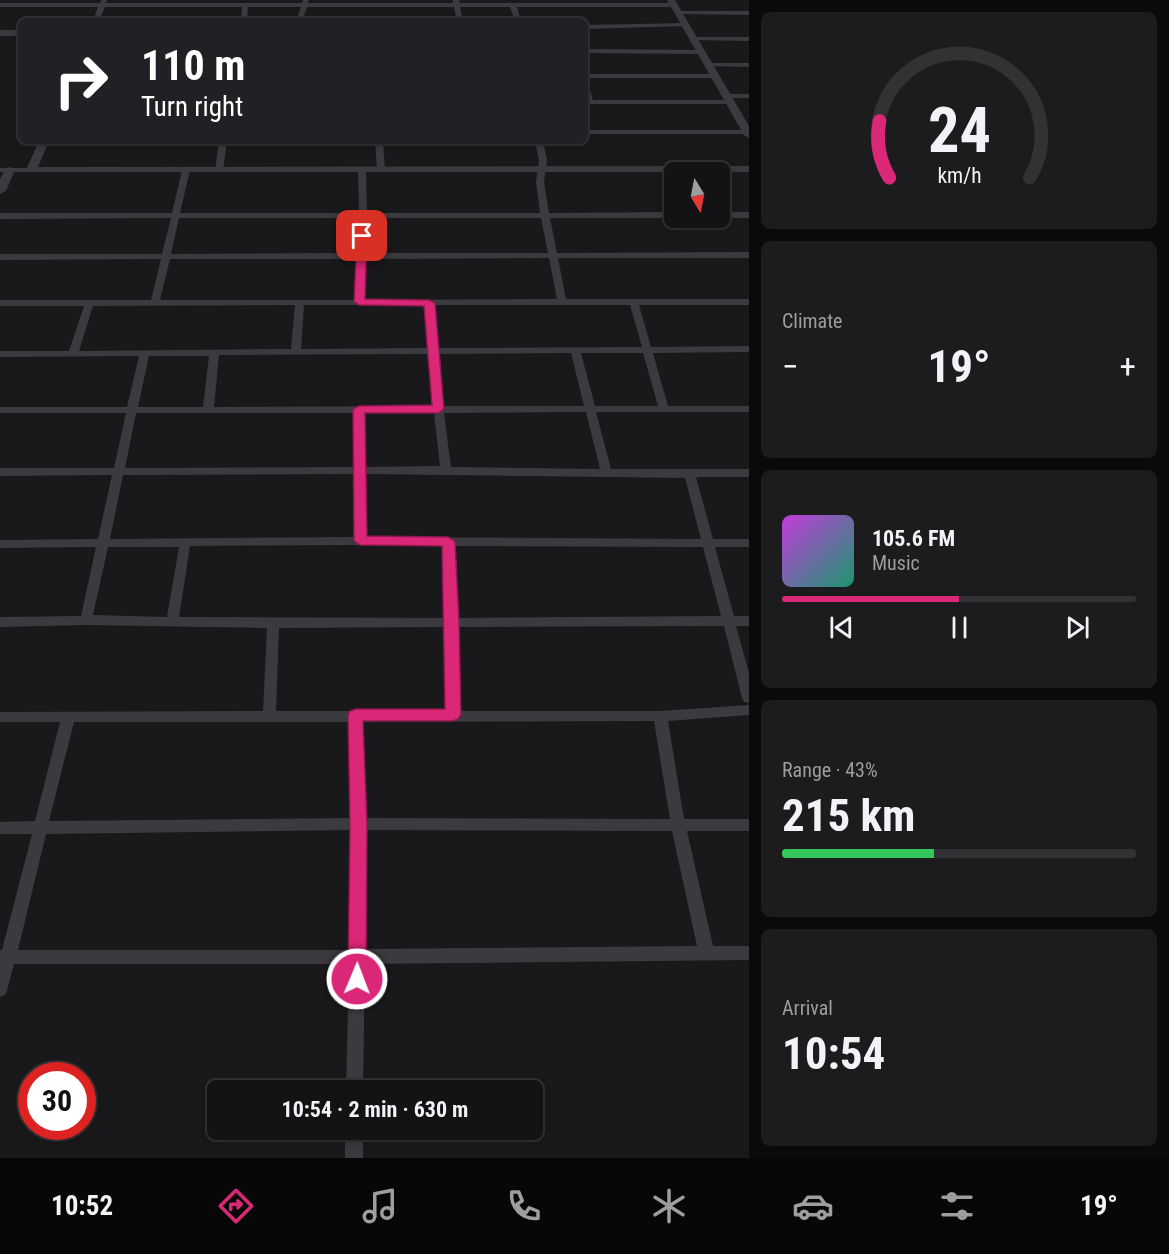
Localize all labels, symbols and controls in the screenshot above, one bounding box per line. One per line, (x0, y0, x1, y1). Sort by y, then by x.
text: 110 m (141, 41, 246, 90)
icon: right (42, 42, 120, 120)
text: Turn right (141, 91, 243, 123)
text: 24 (927, 94, 991, 167)
north arrow (664, 162, 730, 228)
map controls (664, 162, 730, 228)
text: km/h (937, 163, 981, 188)
pin (336, 210, 387, 261)
icon: arrive (345, 219, 378, 252)
text: Climate (782, 309, 842, 333)
text: 19° (928, 340, 991, 393)
text: − (782, 347, 799, 386)
text: + (1120, 347, 1136, 386)
text: 105.6 FM (872, 526, 955, 551)
text: Music (872, 551, 920, 575)
icon: previous (825, 611, 858, 644)
icon: pause (943, 611, 976, 644)
icon: next (1061, 611, 1094, 644)
text: Range · 43% (782, 758, 878, 782)
text: 215 km (782, 789, 915, 842)
position arrow (325, 947, 389, 1011)
text: Arrival (782, 996, 833, 1020)
text: 10:54 (782, 1027, 885, 1080)
speed limit sign: 30 (18, 1062, 96, 1140)
text: 10:54 · 2 min · 630 m (282, 1097, 468, 1122)
icon: directions (215, 1185, 257, 1227)
icon: music (359, 1185, 401, 1227)
icon: phone (503, 1185, 545, 1227)
icon: climate (648, 1185, 690, 1227)
icon: car (792, 1185, 834, 1227)
icon: filters (936, 1185, 978, 1227)
text: 10:52 (51, 1190, 113, 1222)
text: 19° (1080, 1190, 1118, 1222)

